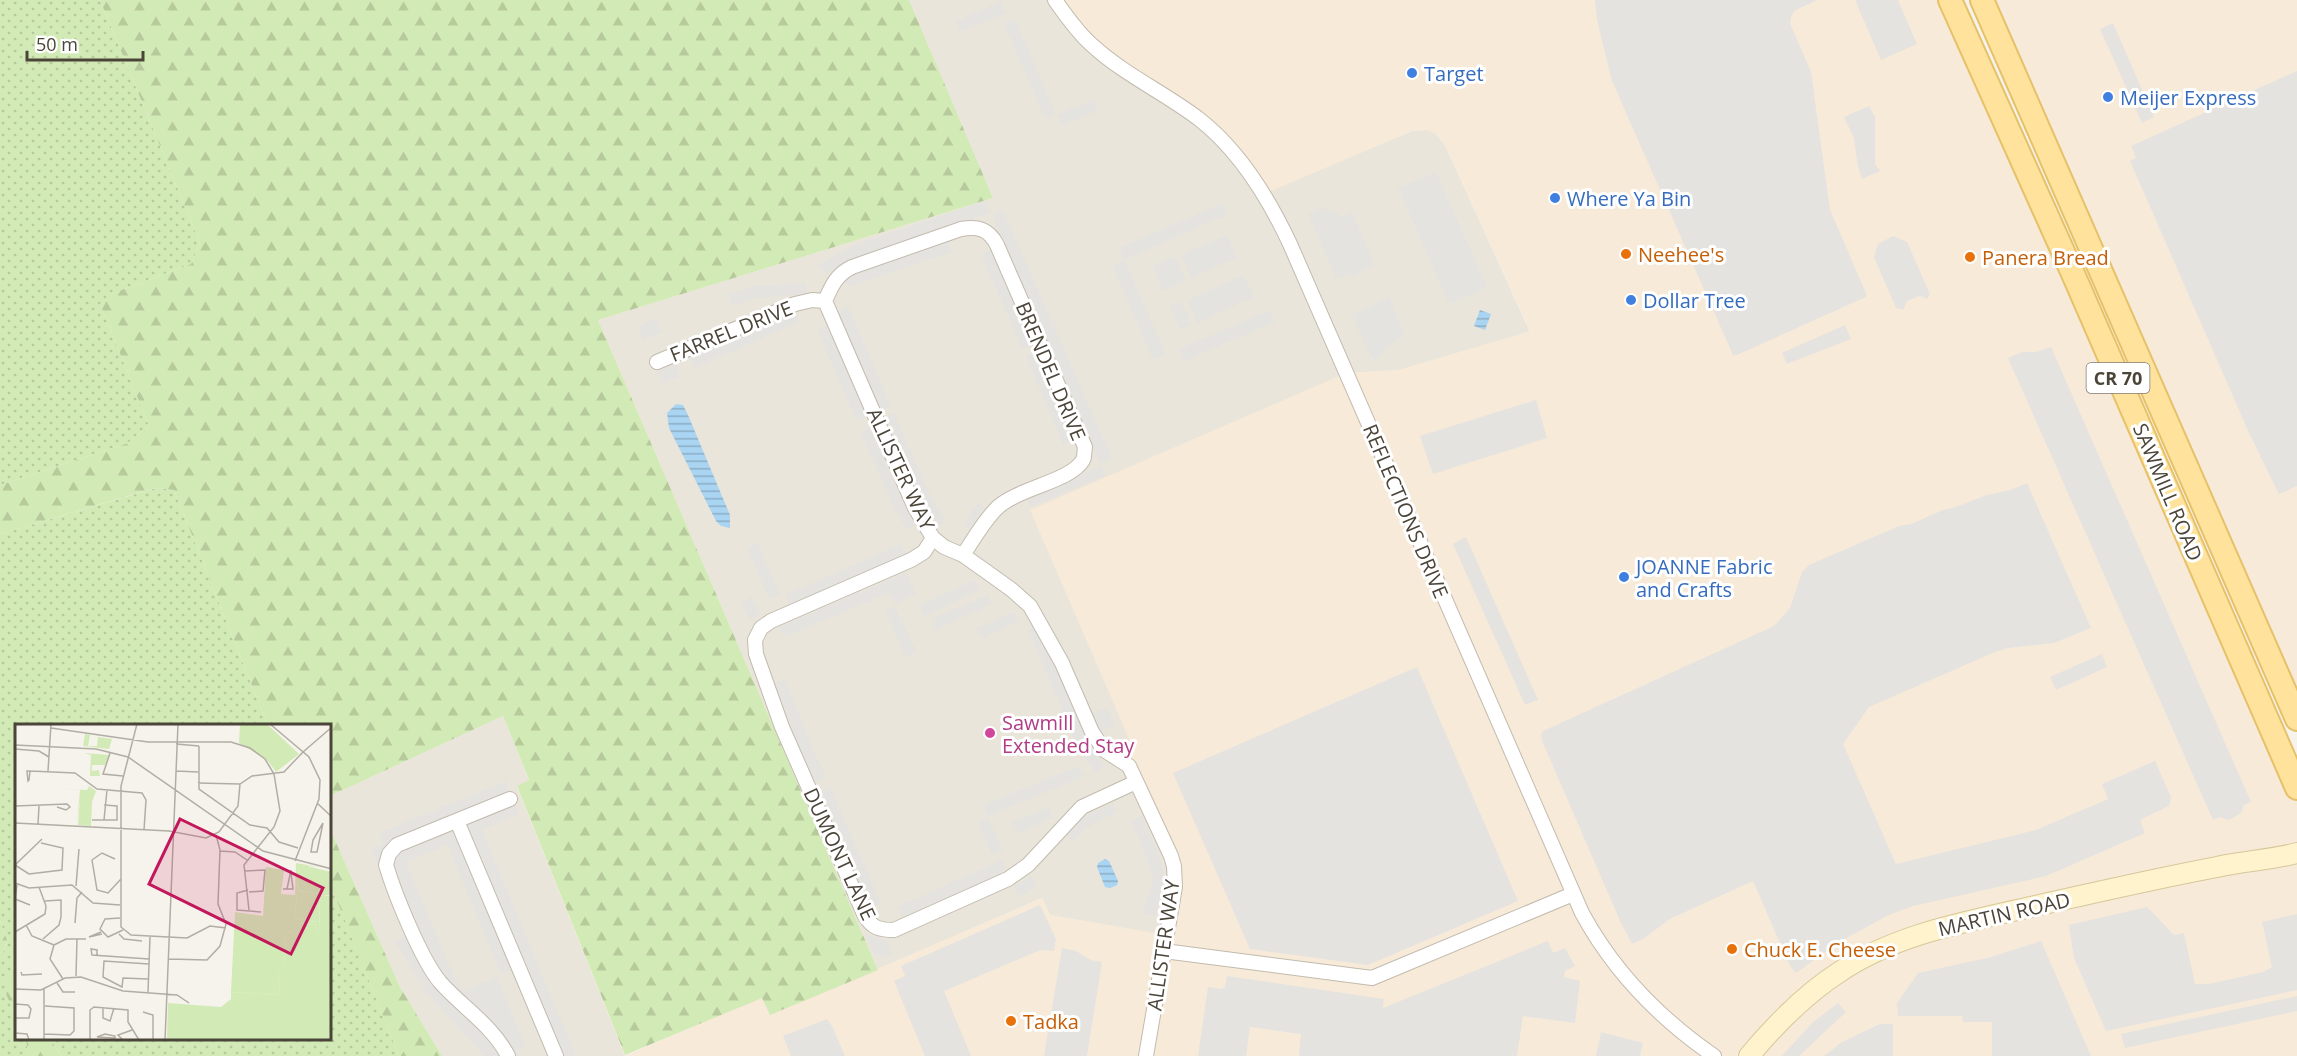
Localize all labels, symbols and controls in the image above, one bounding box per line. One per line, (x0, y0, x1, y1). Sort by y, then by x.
scale bar (27, 24, 142, 62)
text: 50 m (36, 32, 78, 56)
place label: Target (1424, 60, 1484, 87)
marker: Target (1405, 66, 1419, 80)
place label: Meijer Express (2120, 84, 2256, 111)
marker: Meijer Express (2101, 90, 2115, 104)
place label: Where Ya Bin (1567, 185, 1691, 212)
marker: Where Ya Bin (1548, 191, 1562, 205)
place label: Neehee's (1638, 241, 1724, 268)
place label: Panera Bread (1982, 244, 2109, 271)
marker: Neehee's (1619, 247, 1633, 261)
marker: Panera Bread (1963, 250, 1977, 264)
place label: Dollar Tree (1643, 287, 1746, 314)
marker: Dollar Tree (1624, 293, 1638, 307)
street label: FARREL DRIVE (666, 294, 796, 368)
street label: BRENDEL DRIVE (1010, 298, 1092, 444)
road number: CR 70 (2086, 363, 2150, 393)
street label: ALLISTER WAY (861, 403, 941, 535)
street label: SAWMILL ROAD (2127, 419, 2209, 565)
street label: REFLECTIONS DRIVE (1357, 420, 1455, 602)
place label: JOANNE Fabric and Crafts (1634, 553, 1772, 603)
marker: JOANNE Fabric and Crafts (1617, 570, 1631, 584)
place label: Sawmill Extended Stay (1002, 709, 1135, 759)
inset map (15, 724, 332, 1041)
marker: Sawmill Extended Stay (983, 726, 997, 740)
street label: DUMONT LANE (798, 783, 882, 925)
street label: ALLISTER WAY (1140, 877, 1186, 1012)
street label: MARTIN ROAD (1935, 886, 2073, 942)
place label: Chuck E. Cheese (1744, 936, 1896, 963)
marker: Chuck E. Cheese (1725, 942, 1739, 956)
place label: Tadka (1023, 1008, 1079, 1035)
marker: Tadka (1004, 1014, 1018, 1028)

